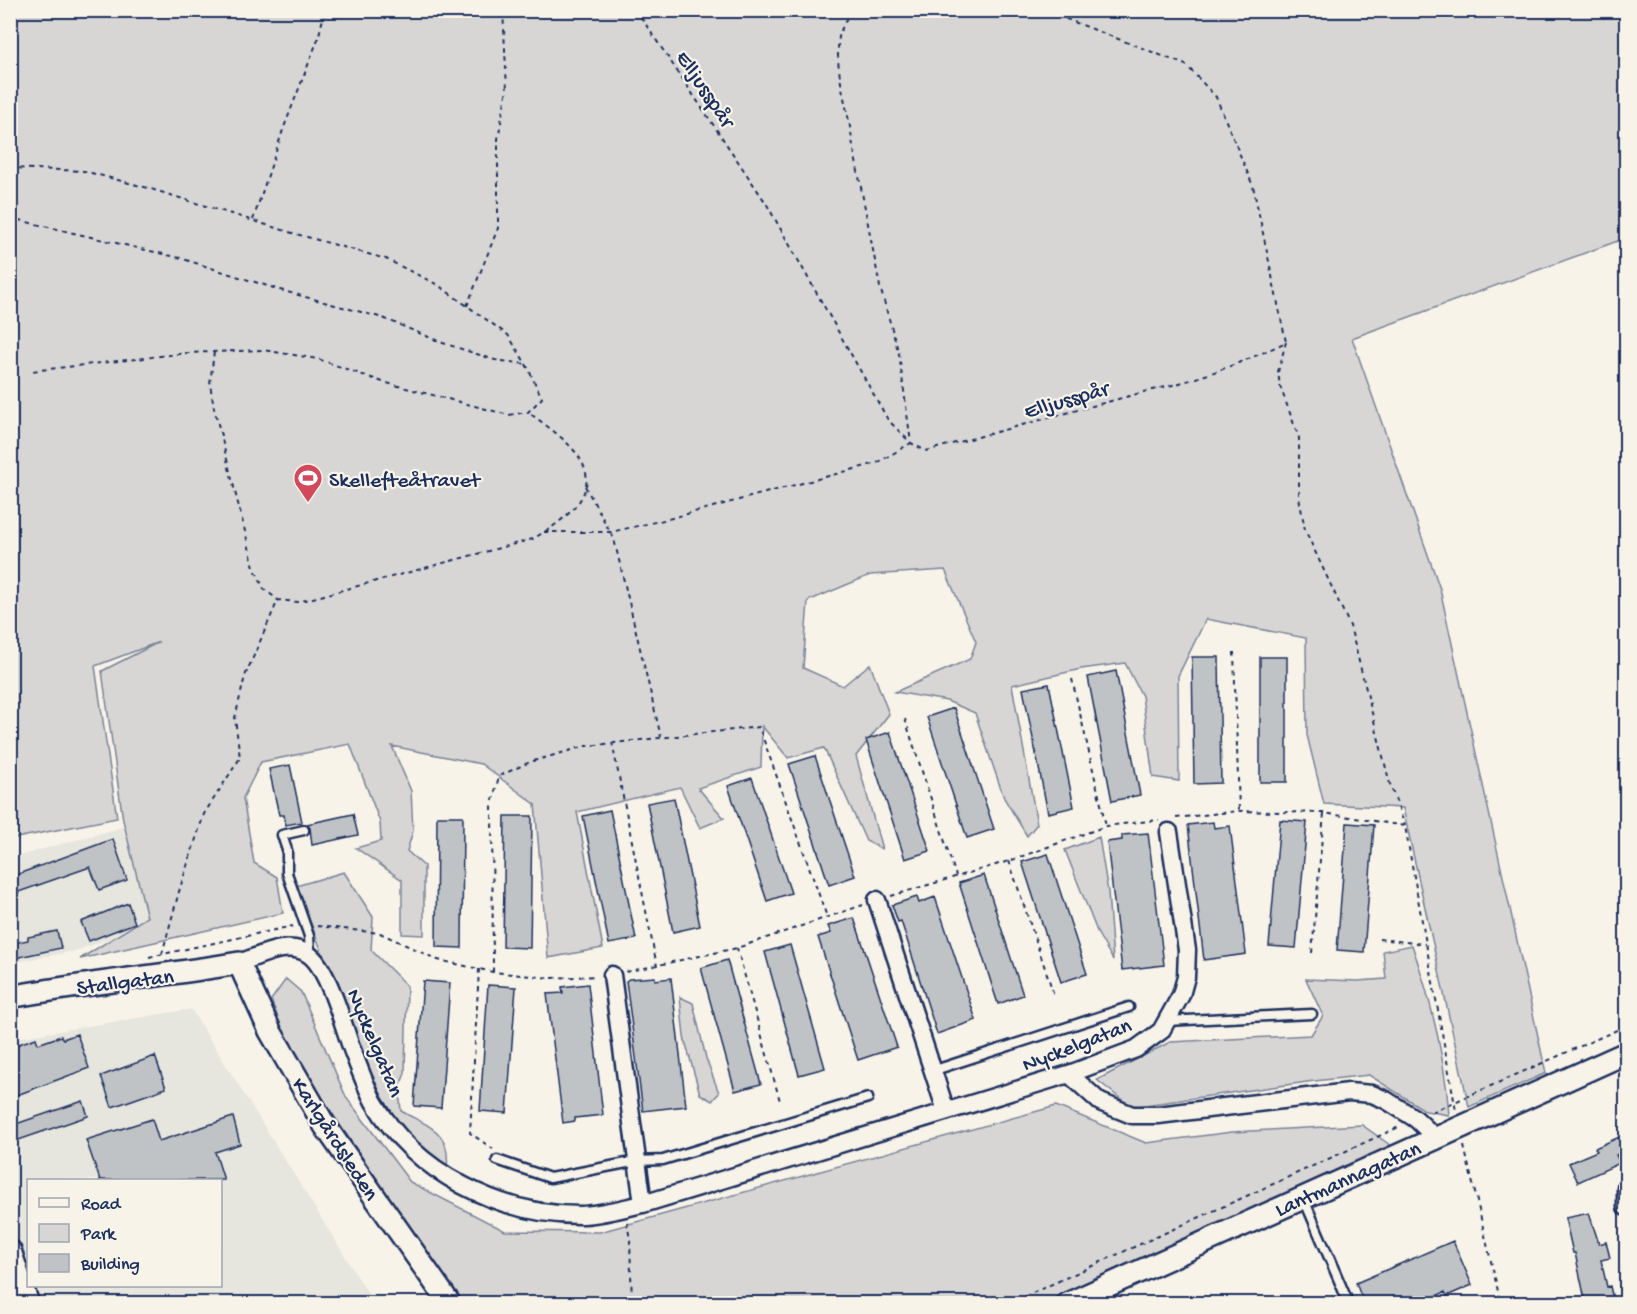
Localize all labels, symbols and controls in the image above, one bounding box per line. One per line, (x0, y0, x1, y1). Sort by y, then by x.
street label: Elljusspår (669, 47, 740, 135)
street label: Elljusspår (1022, 377, 1115, 426)
sports icon: Skellefteåtravet (292, 462, 324, 504)
place label: Skellefteåtravet (329, 469, 482, 495)
street label: Stallgatan (76, 965, 176, 1003)
street label: Nyckelgatan (339, 986, 408, 1102)
street label: Nyckelgatan (1019, 1014, 1136, 1079)
street label: Karlgårdsleden (284, 1074, 383, 1207)
street label: Lantmannagatan (1272, 1137, 1426, 1224)
legend (27, 1179, 222, 1287)
text: Road (81, 1195, 122, 1216)
text: Park (80, 1225, 117, 1246)
text: Building (80, 1255, 140, 1276)

